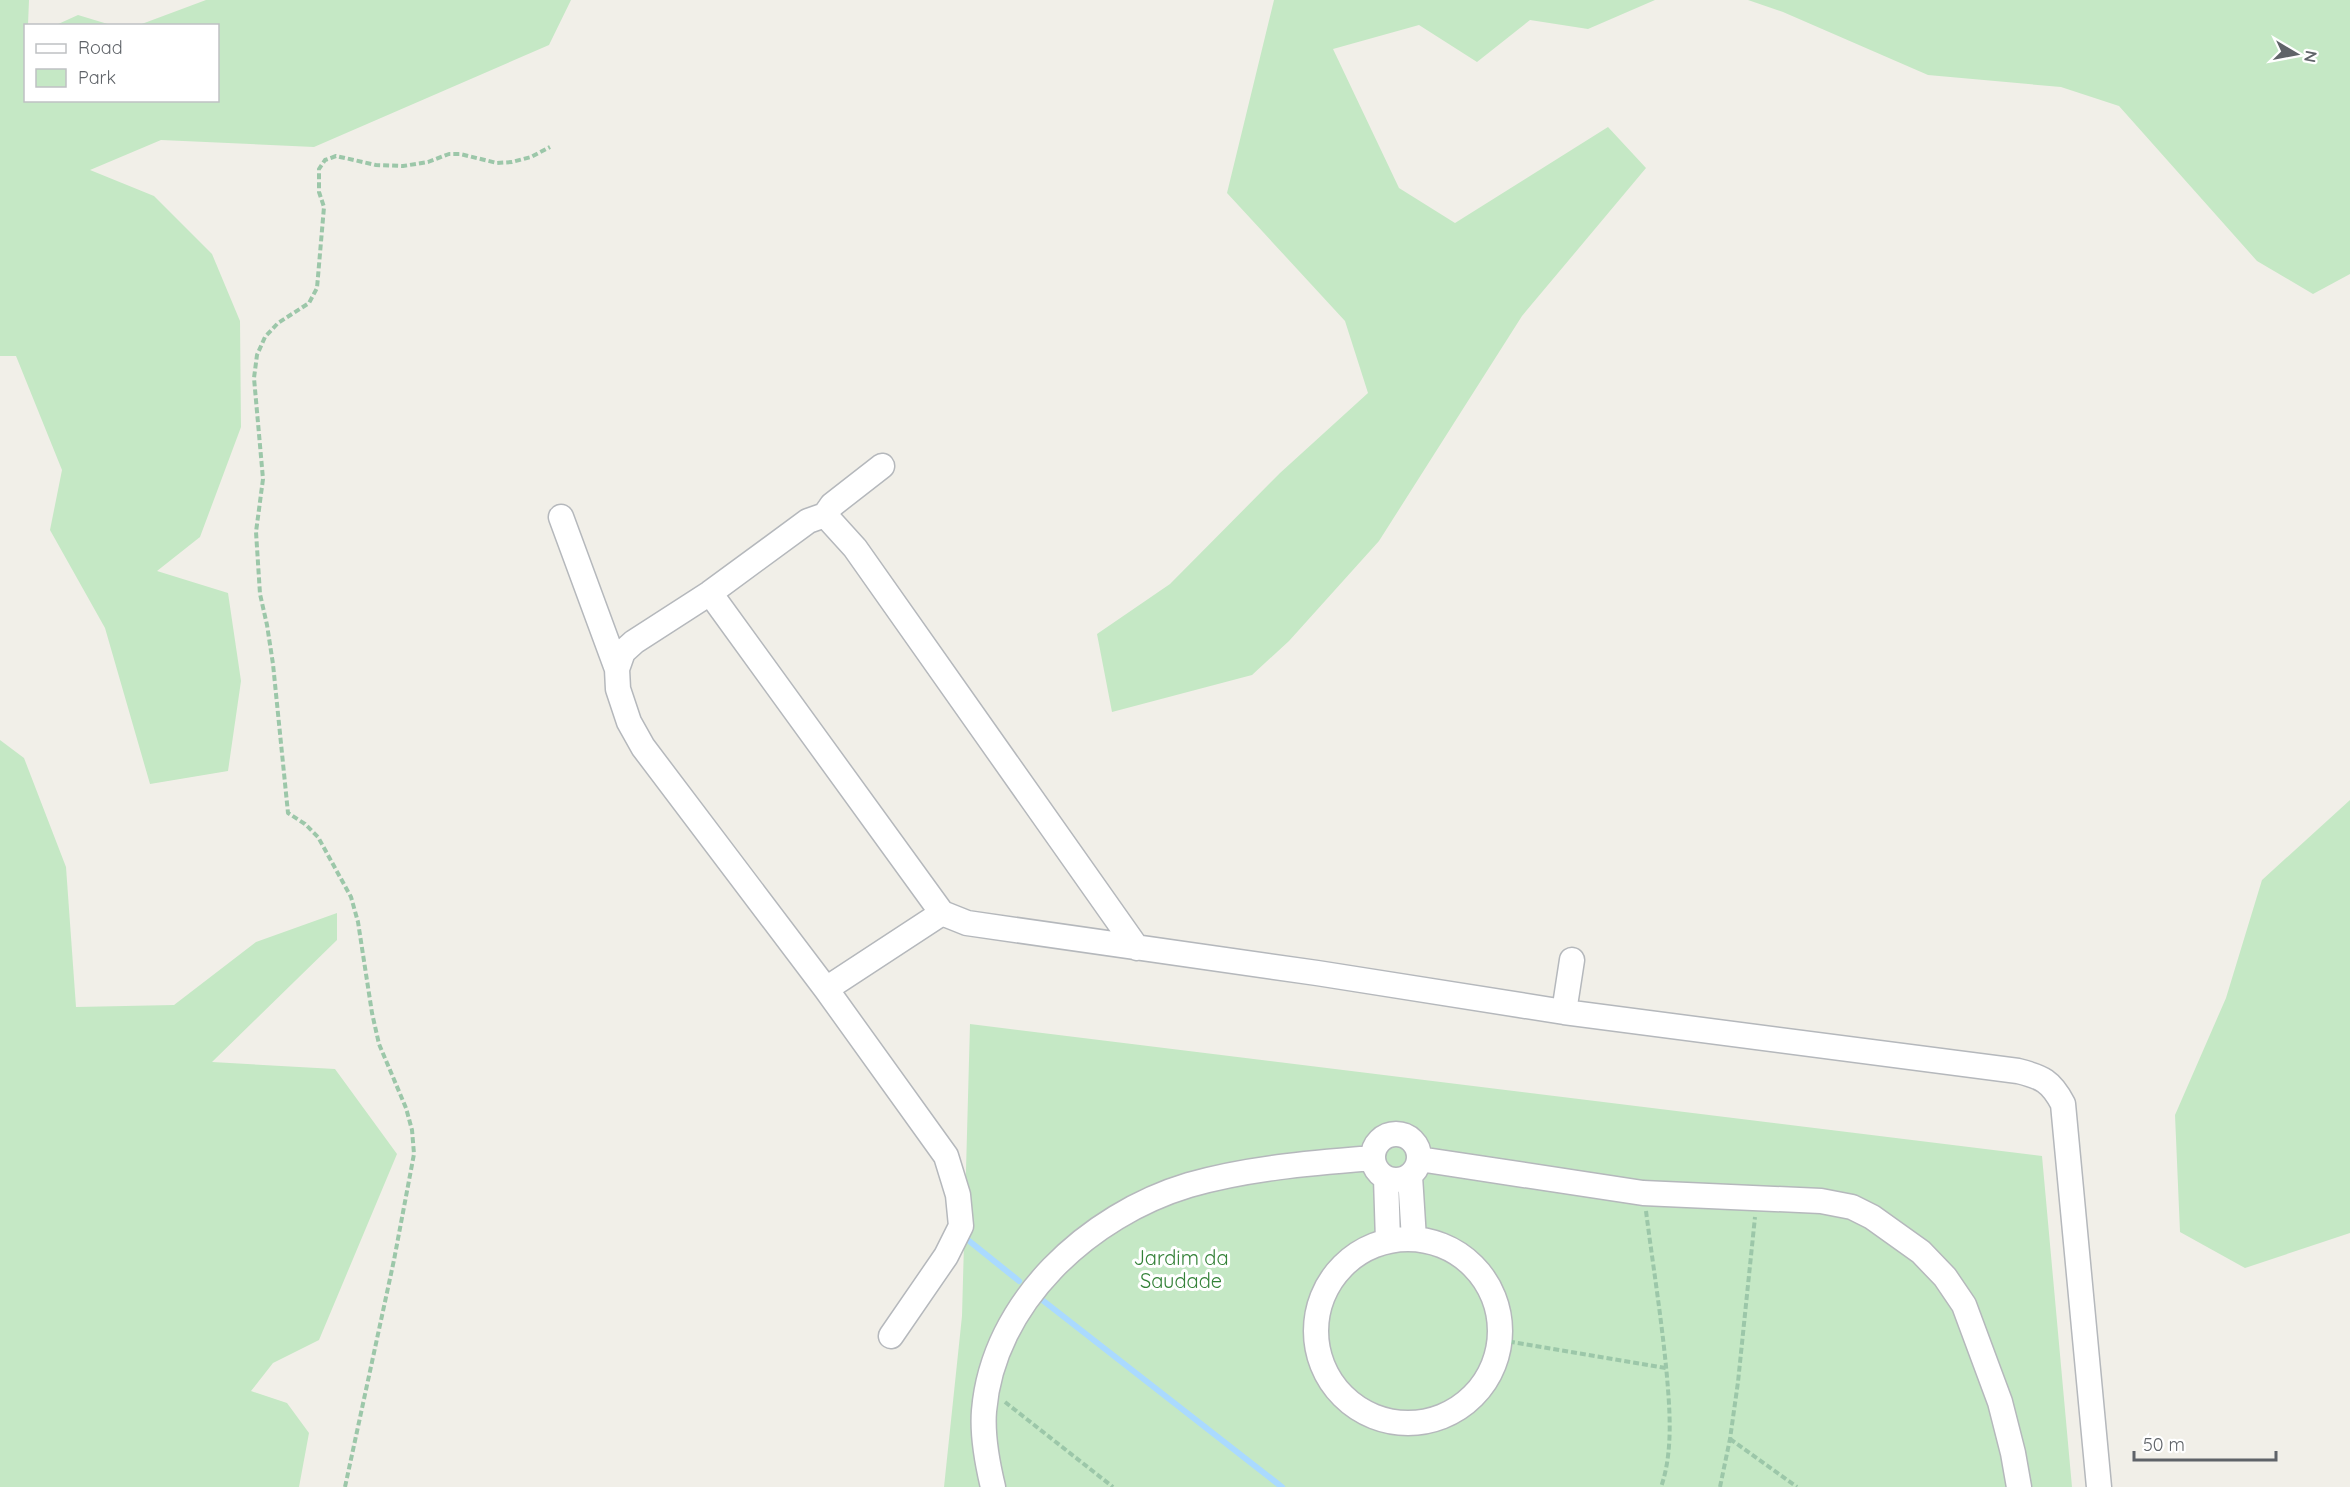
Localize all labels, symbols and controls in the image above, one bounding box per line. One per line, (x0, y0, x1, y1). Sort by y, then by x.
legend (24, 24, 219, 102)
north arrow (2266, 24, 2326, 84)
text: Road (78, 36, 123, 59)
text: N (2300, 49, 2322, 64)
text: Park (78, 66, 116, 89)
park label: Jardim da Saudade (1133, 1245, 1229, 1293)
scale bar (2134, 1424, 2276, 1462)
text: 50 m (2143, 1433, 2185, 1456)

